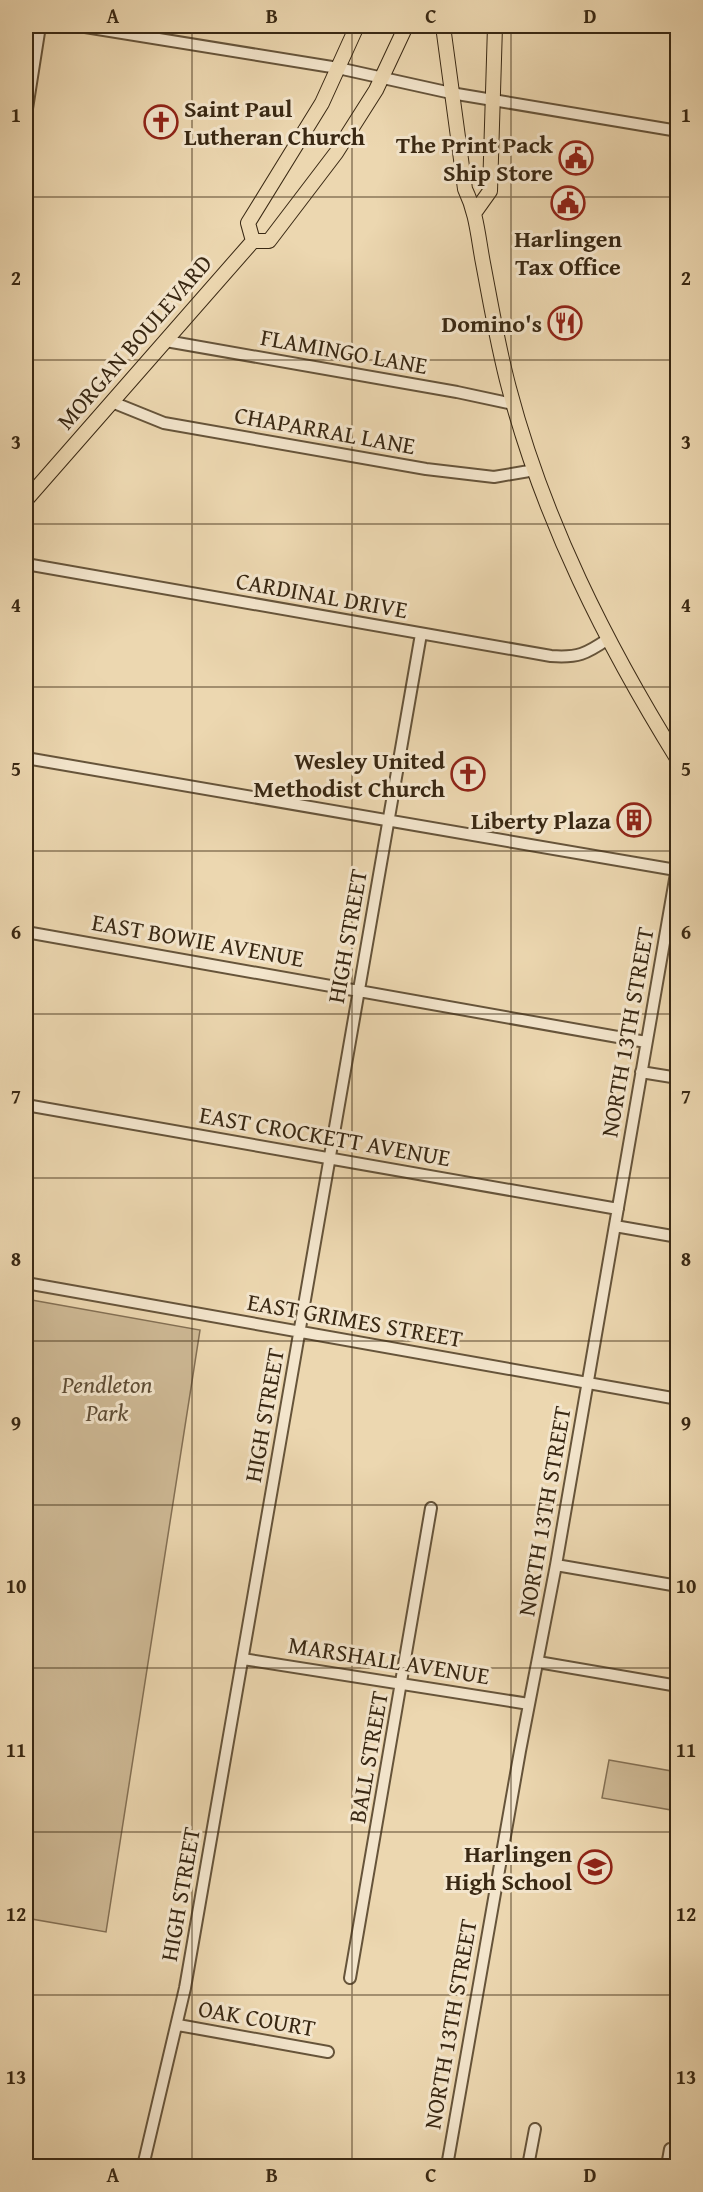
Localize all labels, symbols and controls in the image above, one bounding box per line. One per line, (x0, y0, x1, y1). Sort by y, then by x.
text: A (107, 1, 120, 30)
text: B (266, 1, 278, 30)
text: C (425, 1, 437, 30)
text: D (583, 1, 597, 30)
place label: Saint Paul Lutheran Church (184, 91, 365, 154)
text: 1 (11, 100, 21, 129)
text: 1 (681, 100, 691, 129)
church icon: Saint Paul Lutheran Church (143, 104, 179, 140)
place label: The Print Pack Ship Store (396, 127, 553, 190)
public building icon: The Print Pack Ship Store (558, 140, 594, 176)
public building icon: Harlingen Tax Office (550, 185, 586, 221)
place label: Harlingen Tax Office (514, 221, 622, 284)
street label: MORGAN BOULEVARD (48, 247, 220, 437)
text: 2 (11, 263, 21, 292)
text: 2 (681, 263, 691, 292)
restaurant icon: Domino's (547, 305, 583, 341)
place label: Domino's (442, 306, 542, 341)
street label: FLAMINGO LANE (258, 319, 430, 383)
street label: CHAPARRAL LANE (232, 397, 418, 463)
text: 3 (11, 427, 21, 456)
text: 3 (681, 427, 691, 456)
street label: CARDINAL DRIVE (234, 563, 410, 627)
text: 4 (11, 590, 21, 619)
text: 4 (681, 590, 691, 619)
place label: Wesley United Methodist Church (254, 743, 445, 806)
text: 5 (11, 754, 21, 783)
text: 5 (681, 754, 691, 783)
church icon: Wesley United Methodist Church (450, 756, 486, 792)
building icon: Liberty Plaza (616, 802, 652, 838)
place label: Liberty Plaza (471, 803, 612, 838)
street label: HIGH STREET (318, 866, 376, 1006)
street label: EAST BOWIE AVENUE (89, 904, 307, 976)
text: 6 (11, 917, 21, 946)
text: 6 (681, 917, 691, 946)
street label: NORTH 13TH STREET (591, 924, 663, 1140)
text: 7 (11, 1081, 21, 1110)
text: 7 (681, 1081, 691, 1110)
street label: EAST CROCKETT AVENUE (197, 1097, 453, 1175)
text: 8 (11, 1244, 21, 1273)
text: 8 (681, 1244, 691, 1273)
street label: EAST GRIMES STREET (245, 1284, 465, 1356)
street label: HIGH STREET (235, 1345, 293, 1485)
park label: Pendleton Park (61, 1367, 152, 1430)
street label: NORTH 13TH STREET (508, 1403, 580, 1619)
text: 9 (11, 1408, 21, 1437)
text: 9 (681, 1408, 691, 1437)
text: 10 (6, 1571, 26, 1600)
text: 10 (676, 1571, 696, 1600)
street label: MARSHALL AVENUE (286, 1627, 492, 1693)
street label: BALL STREET (339, 1688, 397, 1826)
text: 11 (6, 1735, 26, 1764)
text: 11 (676, 1735, 696, 1764)
street label: HIGH STREET (151, 1824, 209, 1964)
place label: Harlingen High School (445, 1836, 573, 1899)
school or university icon: Harlingen High School (577, 1849, 613, 1885)
text: 12 (6, 1899, 26, 1928)
text: 12 (676, 1899, 696, 1928)
street label: NORTH 13TH STREET (414, 1916, 486, 2132)
street label: OAK COURT (196, 1991, 318, 2045)
text: 13 (6, 2062, 26, 2091)
text: 13 (676, 2062, 696, 2091)
text: A (107, 2160, 120, 2189)
text: B (266, 2160, 278, 2189)
text: C (425, 2160, 437, 2189)
text: D (583, 2160, 597, 2189)

